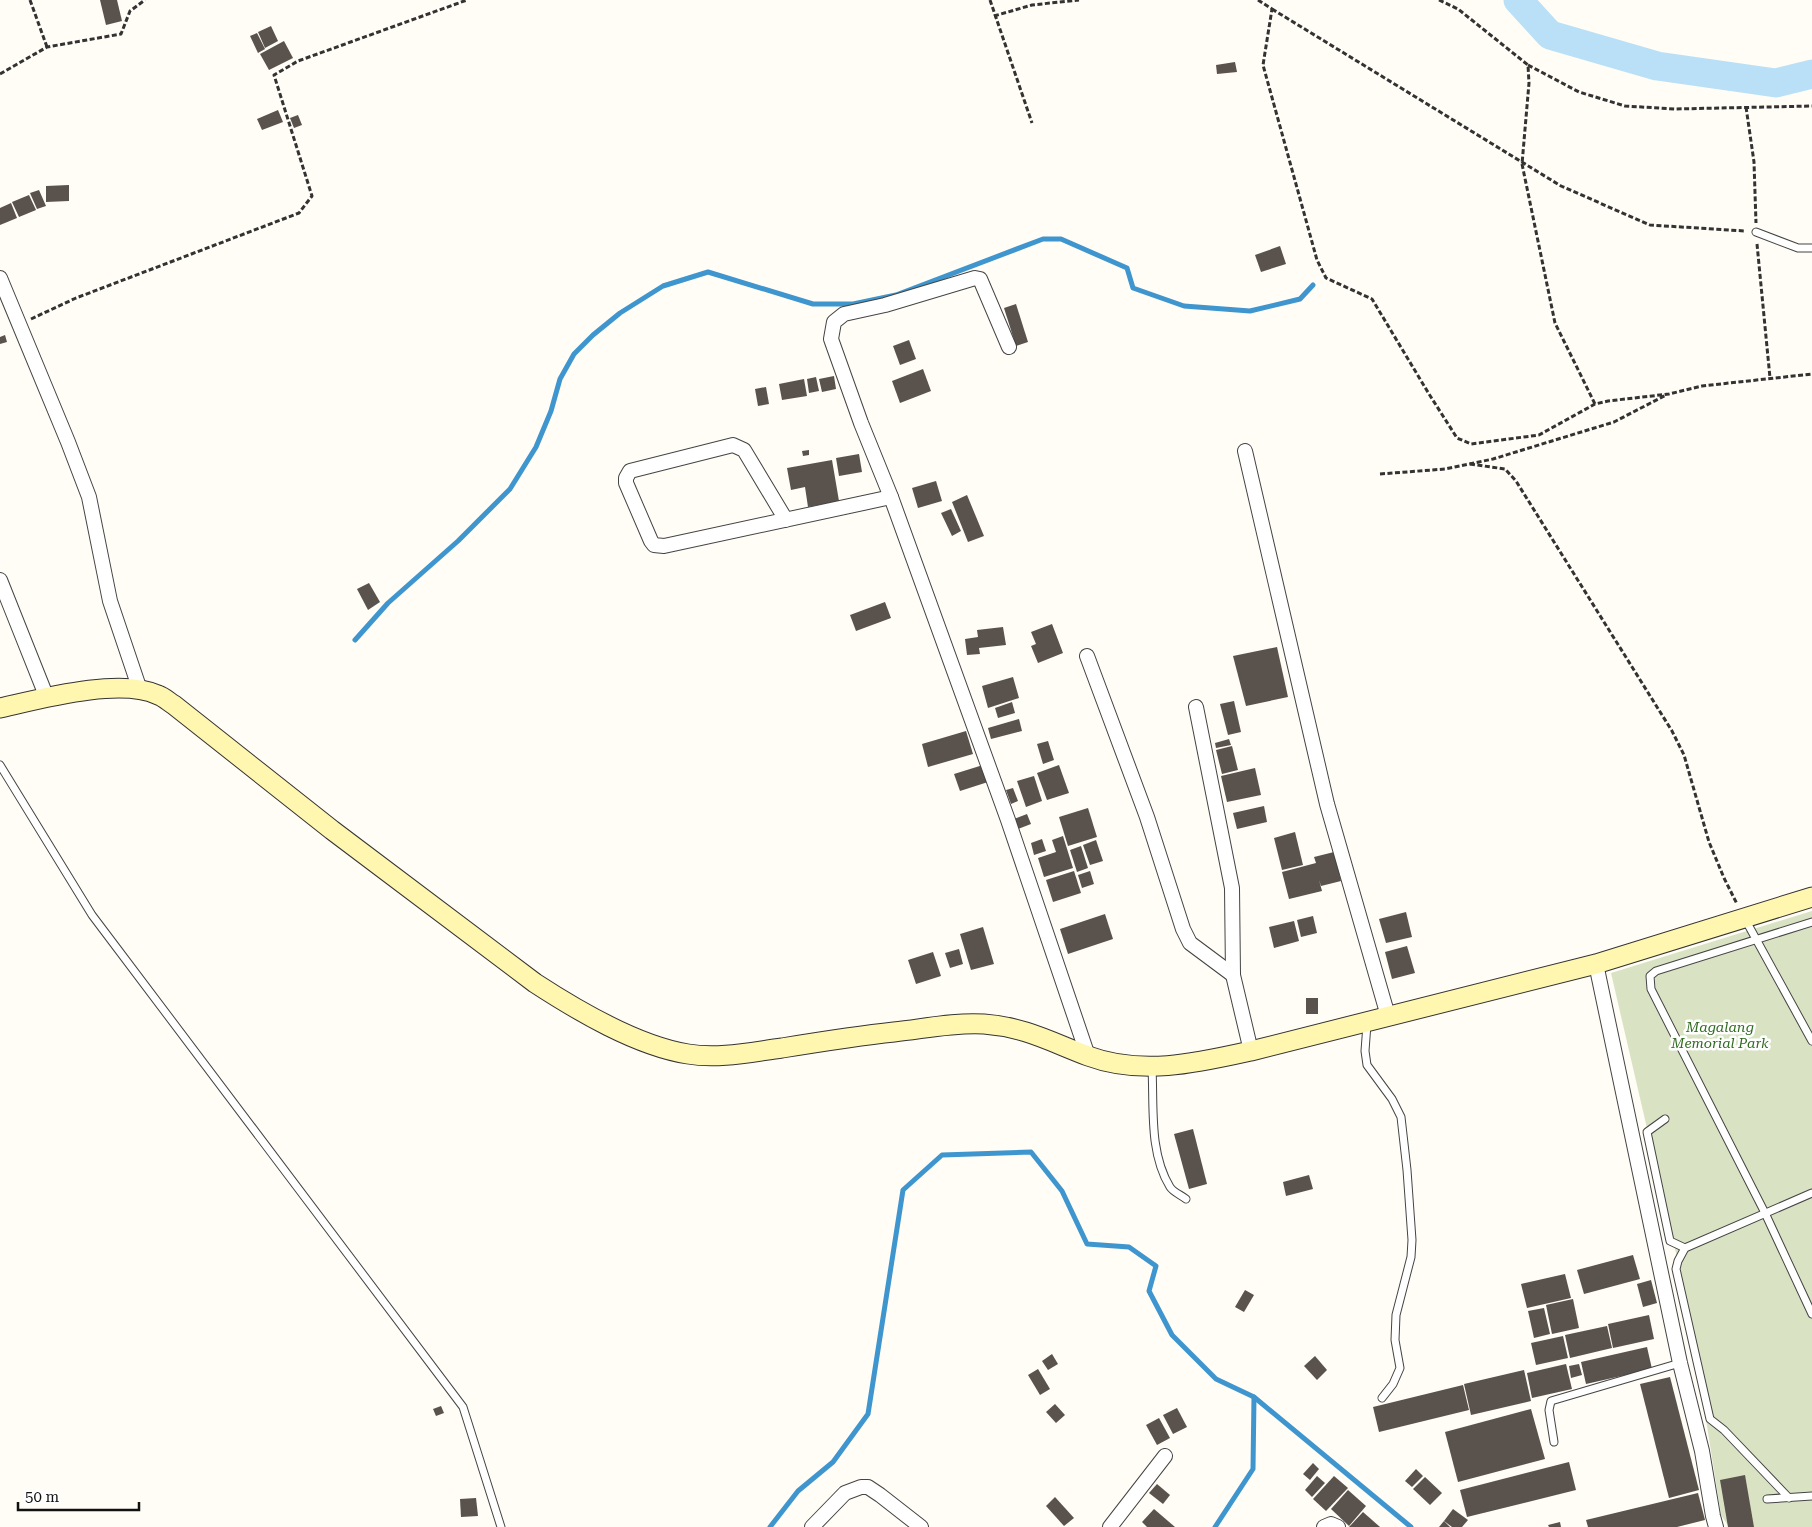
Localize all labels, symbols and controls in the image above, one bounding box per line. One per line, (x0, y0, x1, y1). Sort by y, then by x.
park label: Magalang Memorial Park (1670, 1019, 1769, 1051)
scale bar (18, 1480, 139, 1512)
text: 50 m (25, 1488, 60, 1506)

